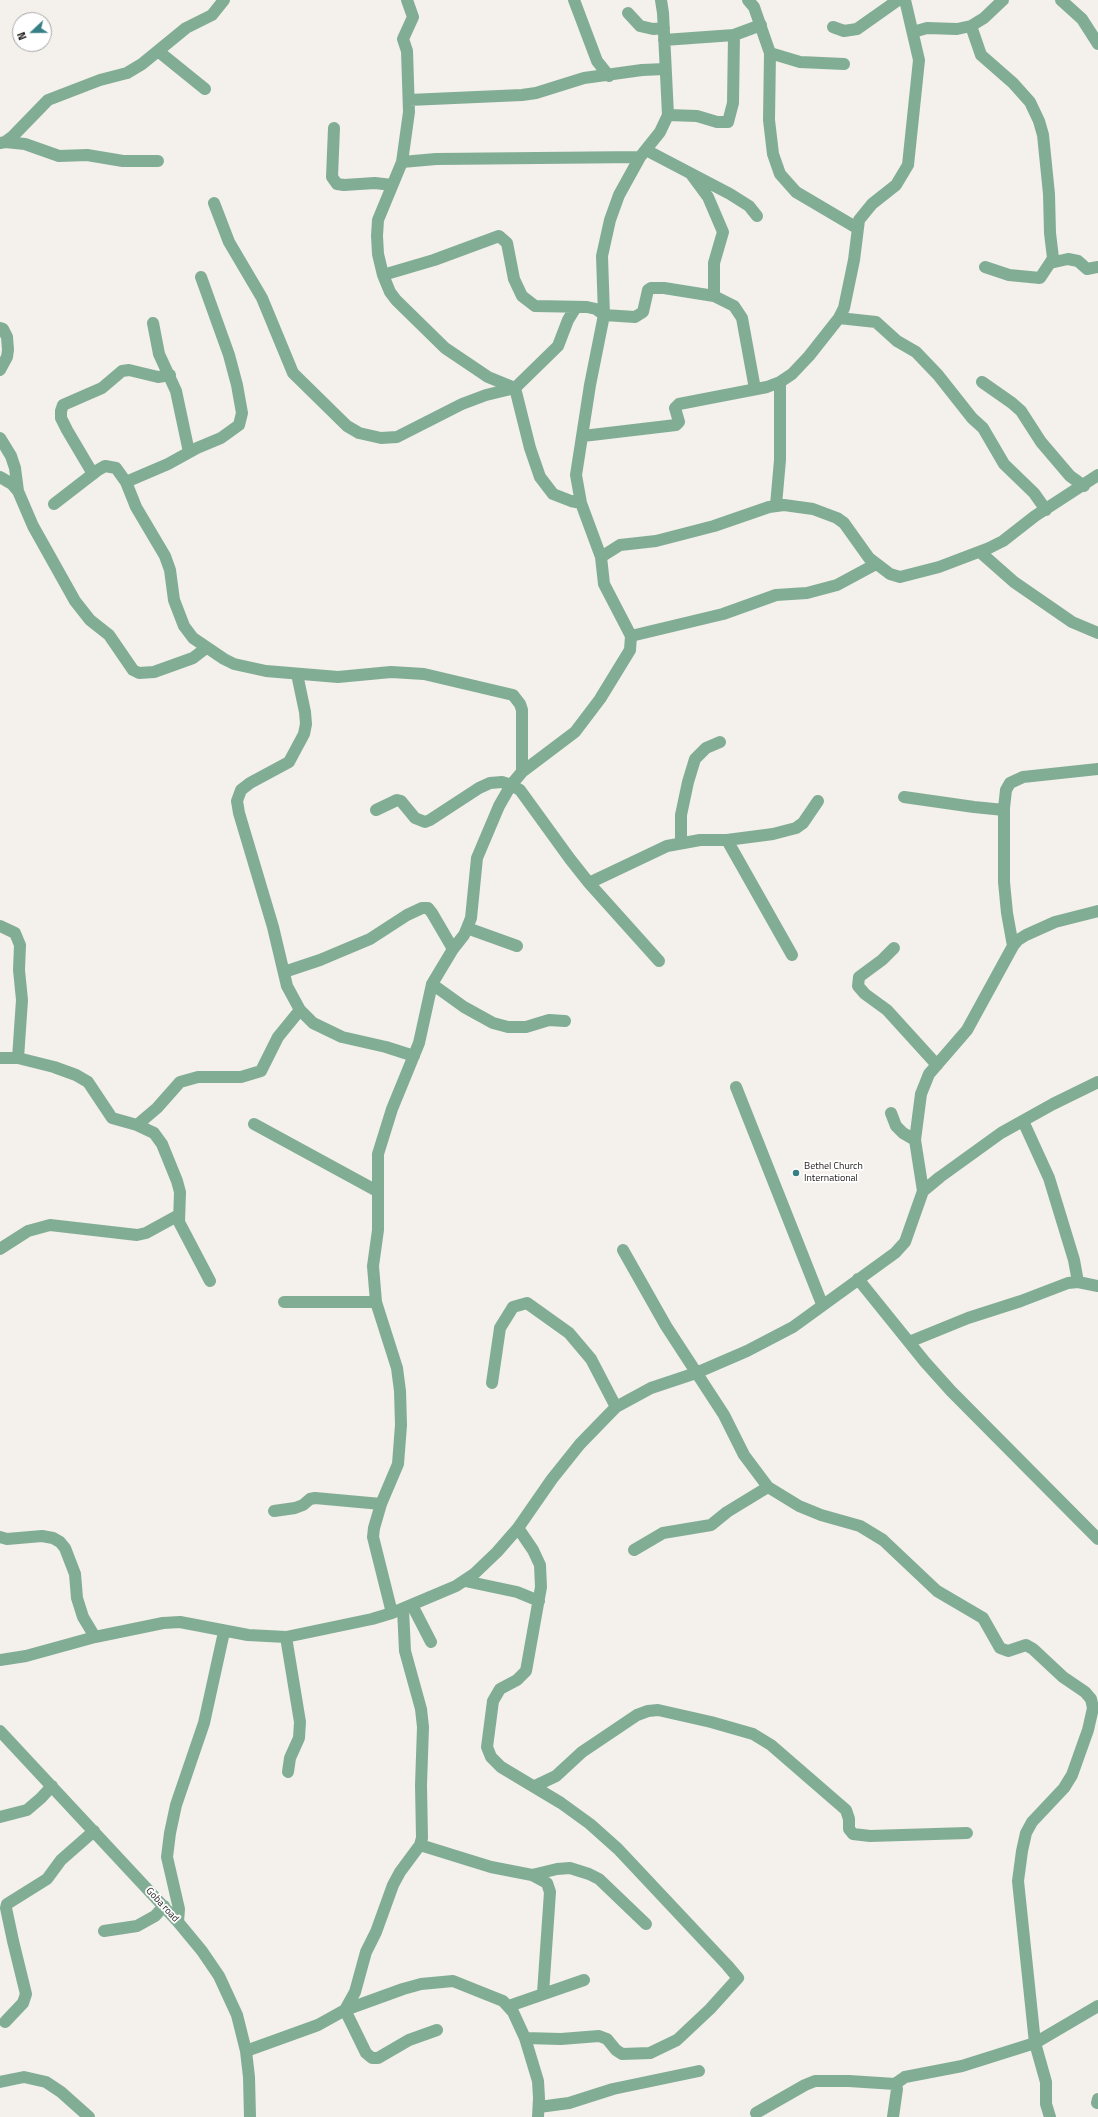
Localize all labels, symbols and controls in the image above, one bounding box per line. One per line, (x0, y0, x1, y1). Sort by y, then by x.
north arrow (12, 12, 52, 52)
text: N (13, 30, 31, 43)
place label: Bethel Church International (804, 1161, 863, 1184)
marker: Bethel Church International (791, 1168, 801, 1178)
street label: Goba road (143, 1885, 181, 1925)

